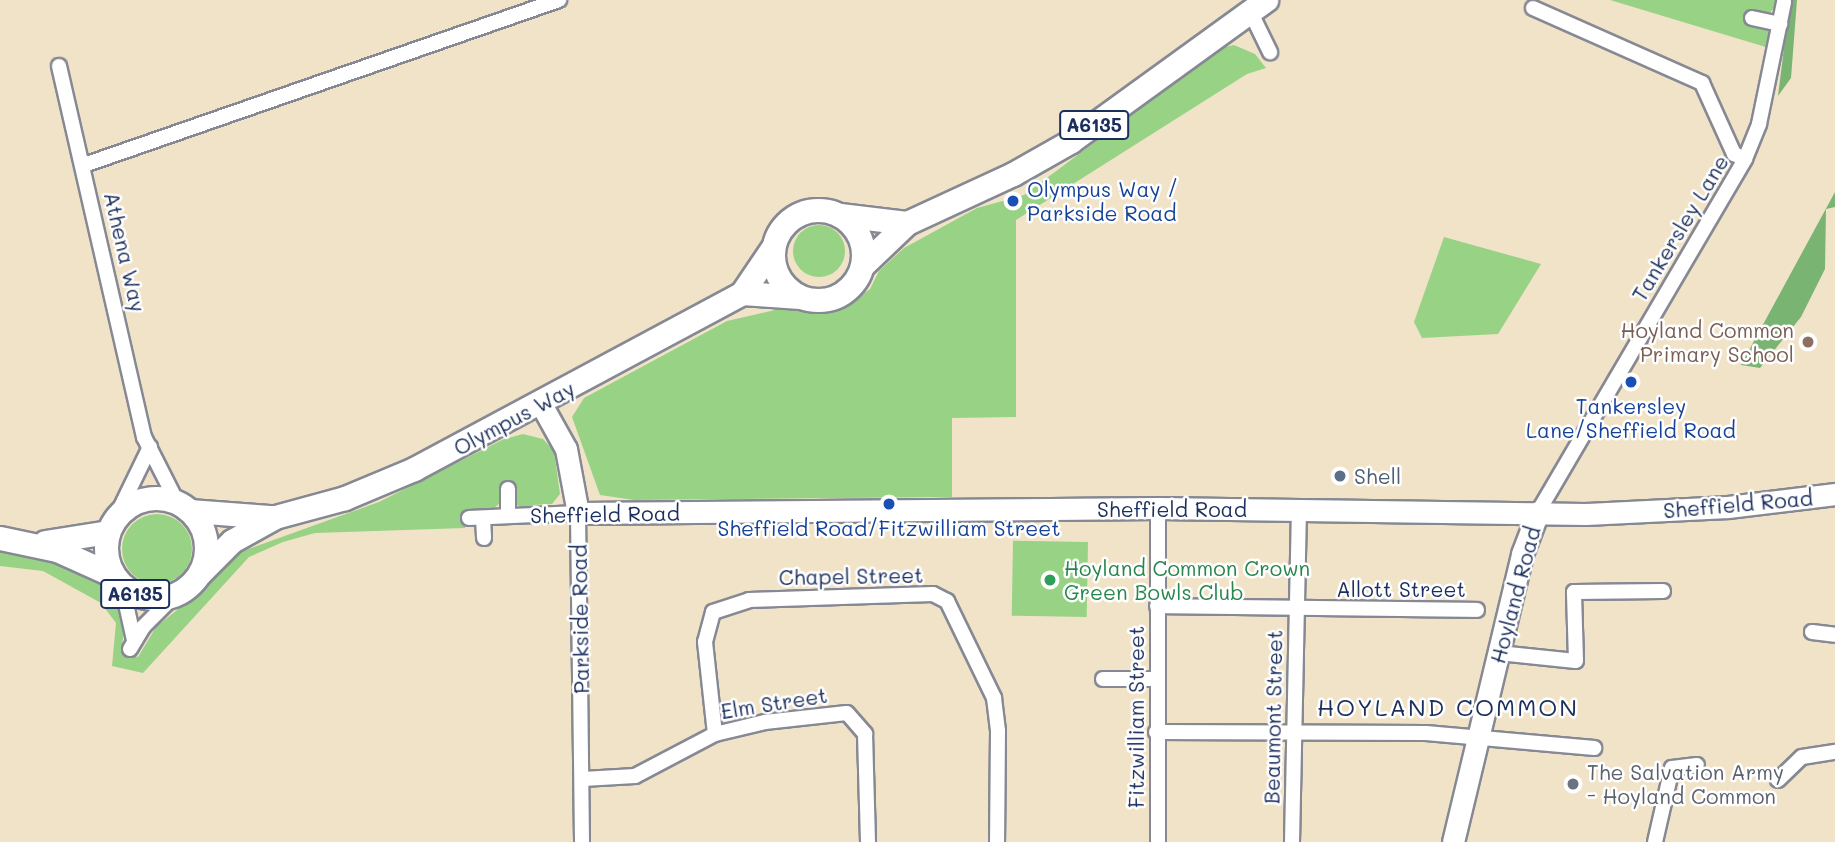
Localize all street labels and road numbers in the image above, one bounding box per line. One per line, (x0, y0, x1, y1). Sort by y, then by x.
road number: A6135 (1059, 110, 1129, 140)
street label: Tankersley Lane (1626, 150, 1734, 306)
street label: Athena Way (99, 189, 151, 315)
street label: Olympus Way (449, 376, 579, 460)
street label: Sheffield Road (1662, 485, 1814, 523)
street label: Sheffield Road (1097, 496, 1247, 522)
street label: Sheffield Road (530, 500, 680, 528)
street label: Hoyland Road (1485, 524, 1545, 666)
street label: Parkside Road (566, 544, 594, 694)
street label: Chapel Street (778, 562, 924, 590)
street label: Allott Street (1336, 576, 1466, 602)
road number: A6135 (100, 579, 170, 610)
street label: Fitzwilliam Street (1123, 626, 1149, 808)
street label: Beaumont Street (1259, 630, 1287, 804)
street label: Elm Street (719, 682, 829, 724)

